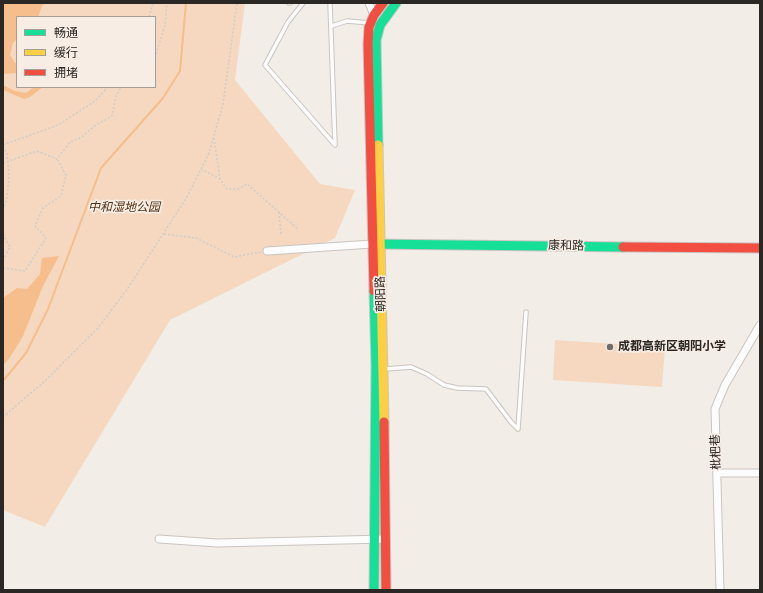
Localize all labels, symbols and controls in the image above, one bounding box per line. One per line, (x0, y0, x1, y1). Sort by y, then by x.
legend (16, 16, 156, 88)
text: 畅通 (54, 24, 78, 41)
text: 缓行 (54, 44, 78, 61)
text: 拥堵 (54, 64, 78, 81)
park label: 中和湿地公园 (88, 201, 160, 215)
street label: 康和路 (548, 238, 584, 254)
street label: 朝阳路 (373, 276, 389, 312)
place label: 成都高新区朝阳小学 (618, 340, 726, 354)
marker: 成都高新区朝阳小学 (605, 342, 615, 352)
street label: 枇杷巷 (708, 434, 724, 470)

